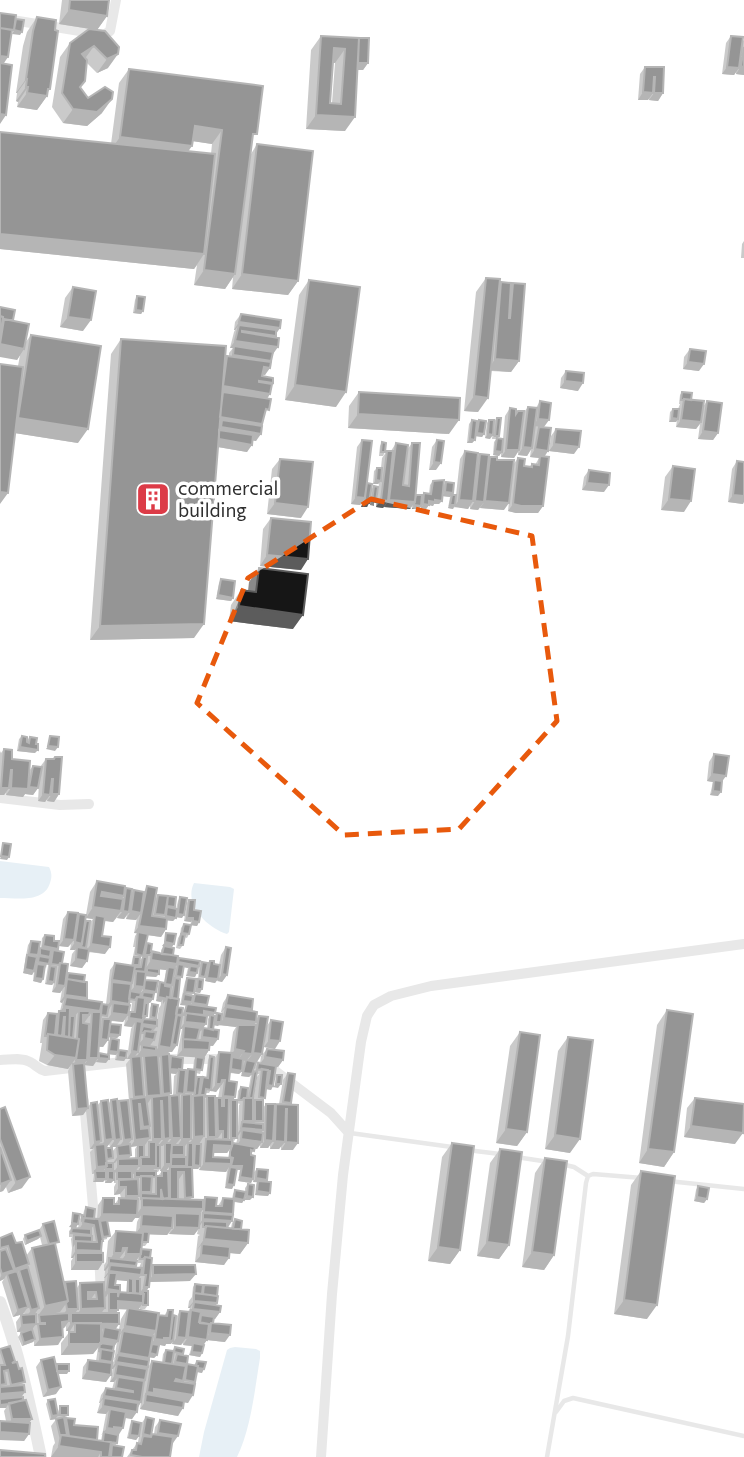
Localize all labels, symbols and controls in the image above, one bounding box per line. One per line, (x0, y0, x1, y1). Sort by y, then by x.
place label: commercial building (178, 476, 278, 521)
building icon: commercial building (134, 480, 172, 518)

